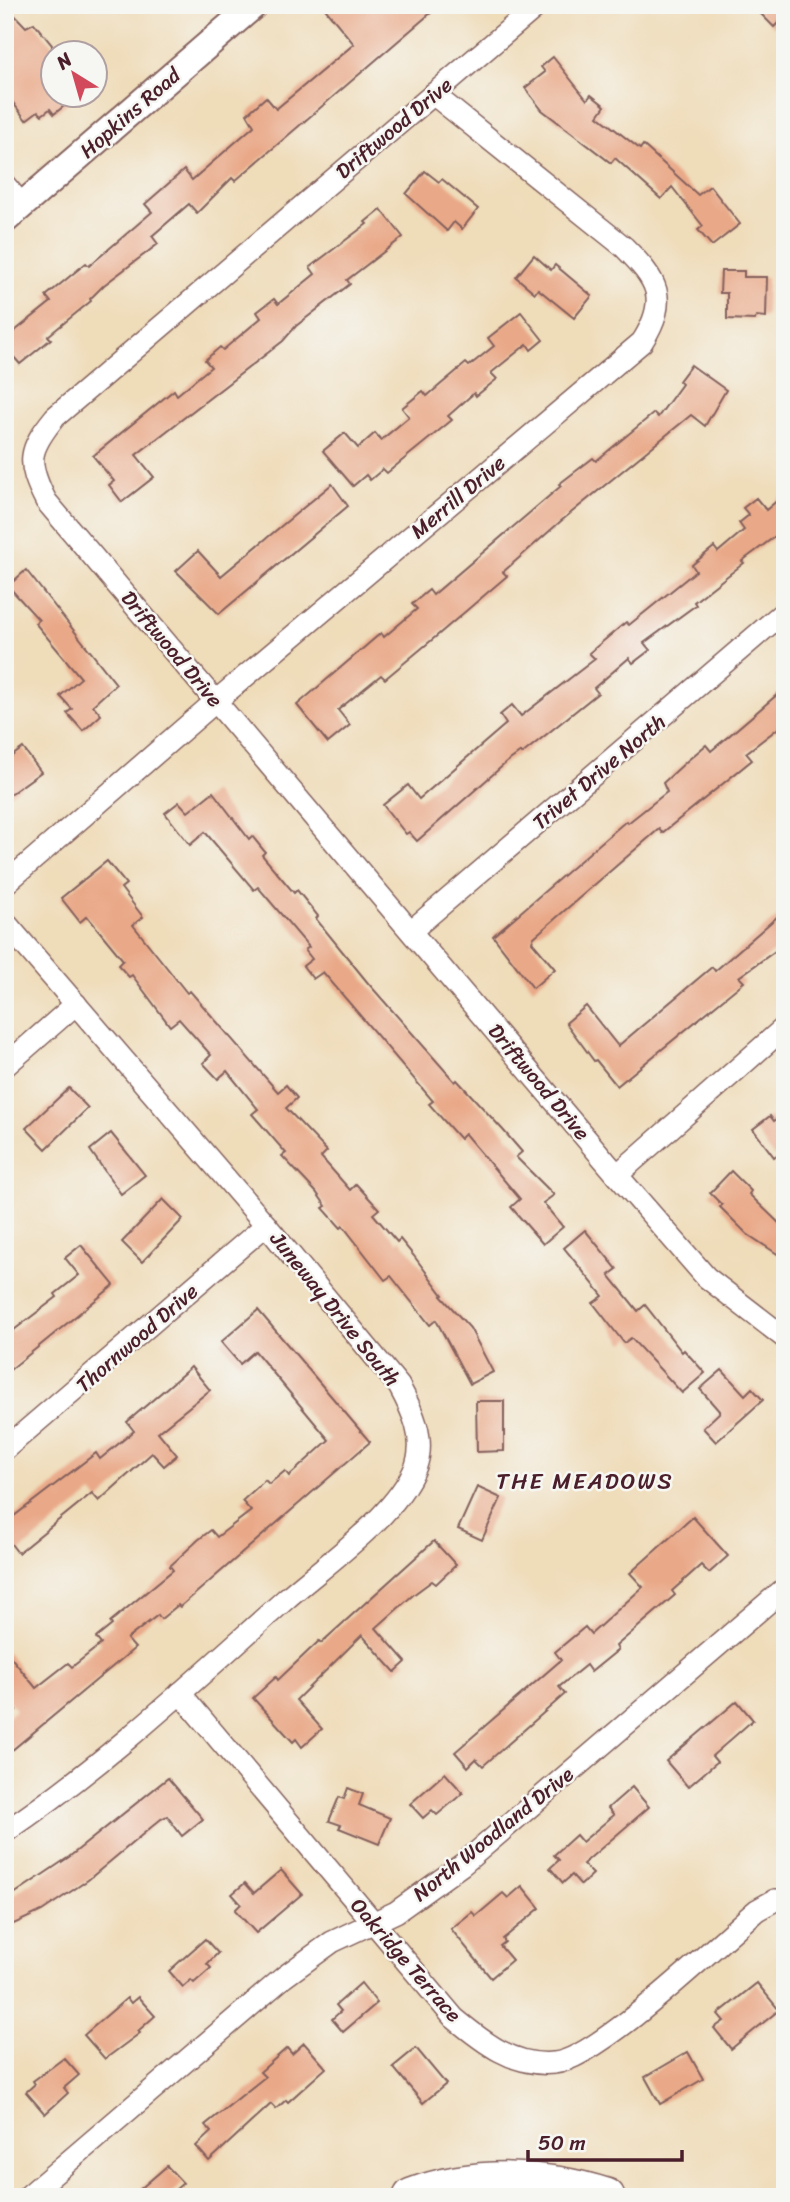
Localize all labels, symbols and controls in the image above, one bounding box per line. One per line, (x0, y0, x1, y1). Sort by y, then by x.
north arrow (38, 38, 108, 108)
text: N (48, 43, 80, 79)
street label: Hopkins Road (70, 56, 191, 168)
street label: Driftwood Drive (327, 67, 462, 189)
street label: Merrill Drive (401, 445, 515, 549)
street label: Driftwood Drive (111, 582, 233, 717)
street label: Trivet Drive North (523, 704, 675, 840)
street label: Driftwood Drive (478, 1015, 600, 1150)
street label: Juneway Drive South (259, 1222, 410, 1395)
street label: Thornwood Drive (67, 1273, 207, 1403)
district label: THE MEADOWS (496, 1461, 674, 1502)
street label: North Woodland Drive (404, 1756, 582, 1912)
street label: Oakridge Terrace (341, 1889, 471, 2031)
scale bar (528, 2118, 682, 2162)
text: 50 m (538, 2124, 586, 2162)

